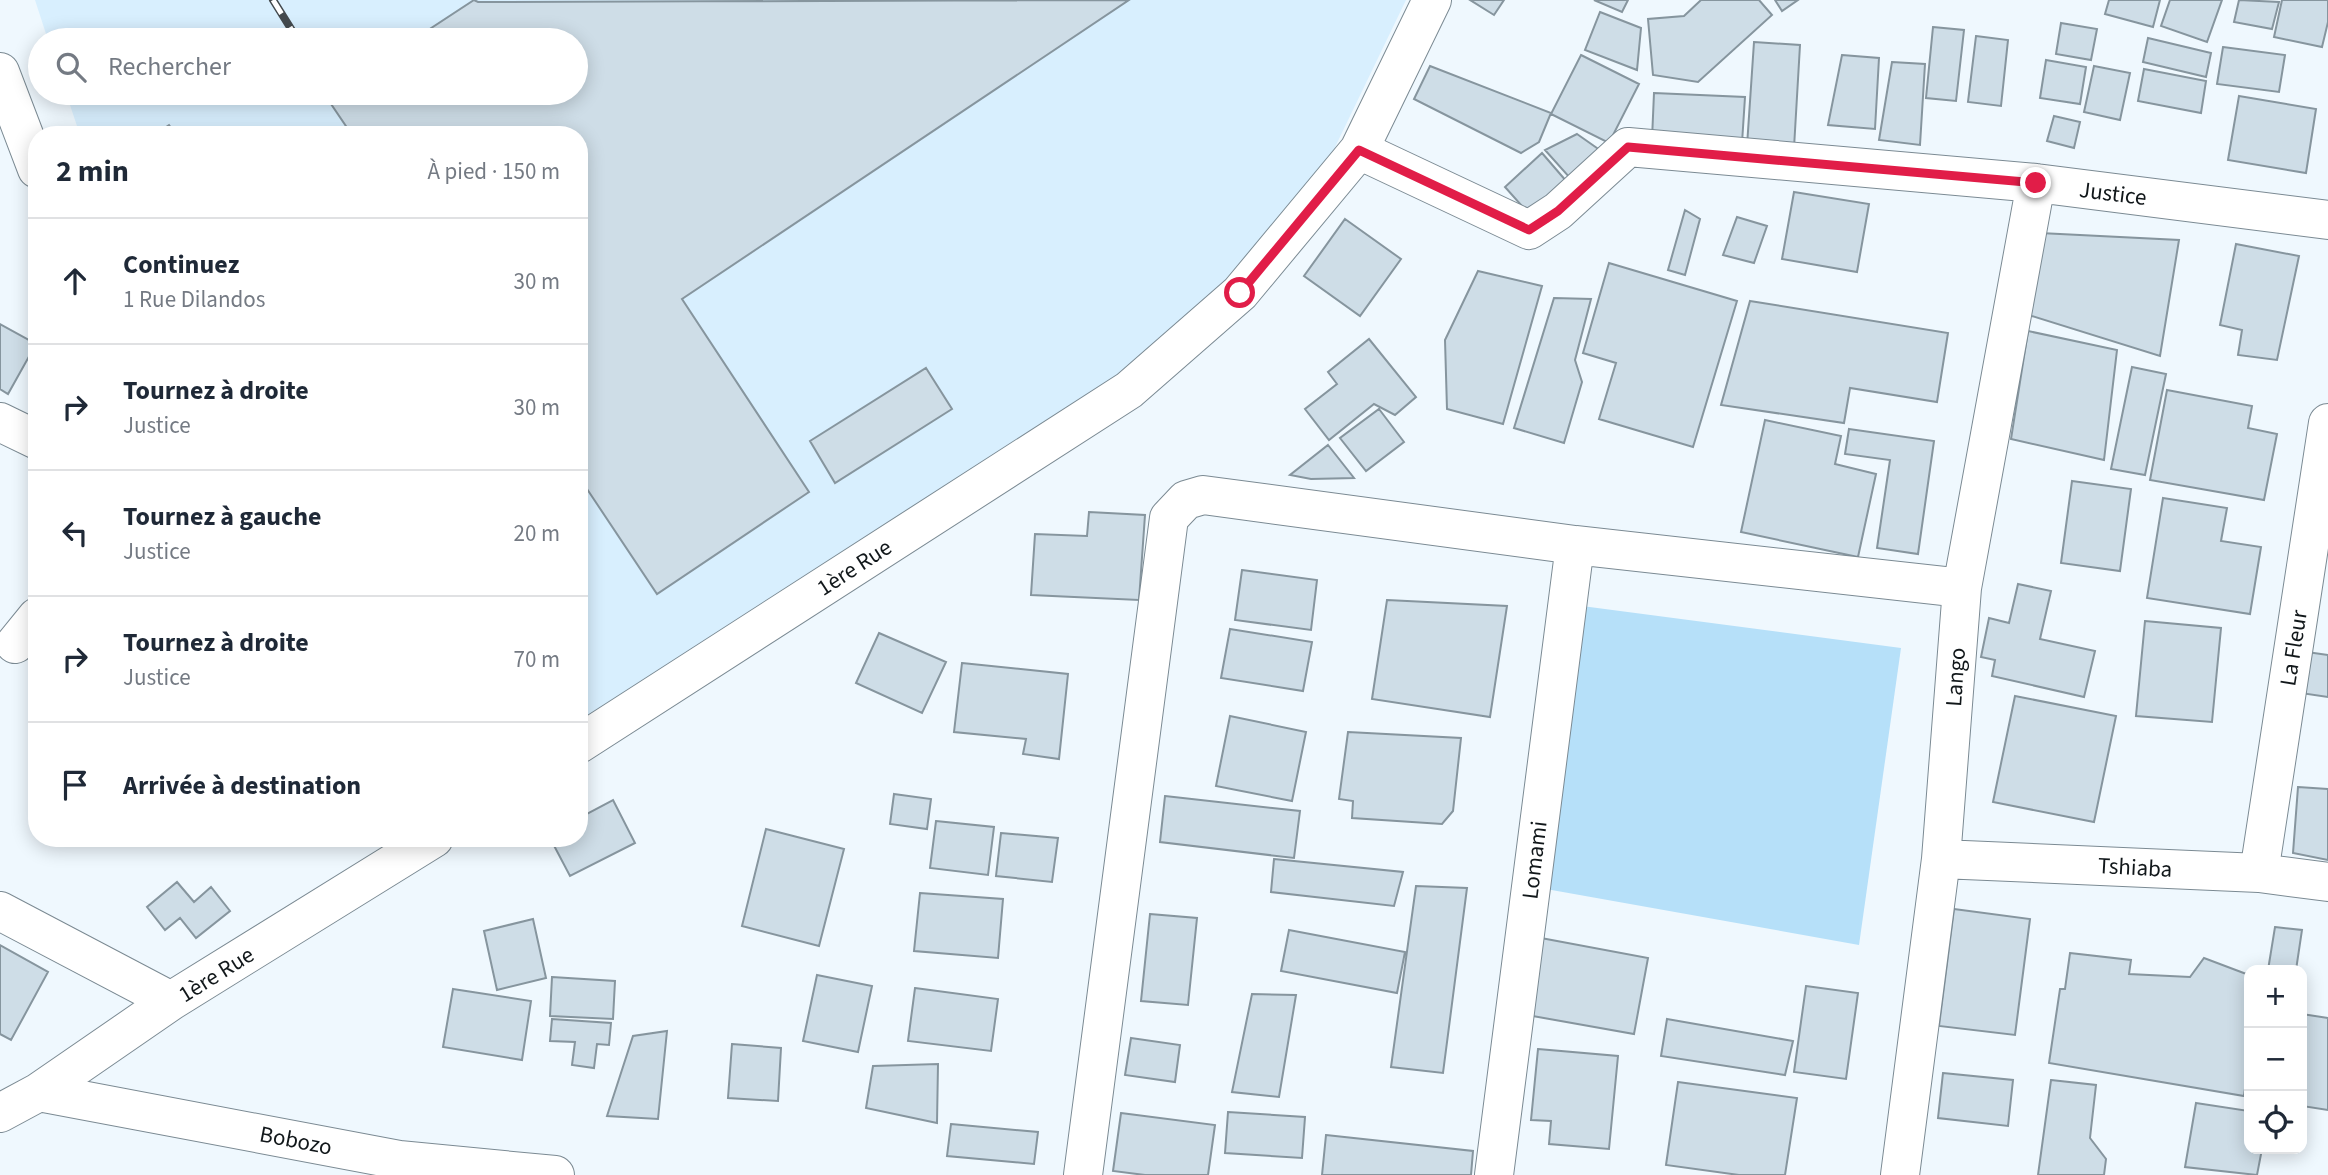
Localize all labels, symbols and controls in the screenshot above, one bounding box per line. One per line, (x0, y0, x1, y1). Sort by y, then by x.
search box (28, 28, 588, 105)
icon: search (52, 48, 90, 86)
text: Rechercher (108, 48, 231, 85)
text: 2 min (56, 150, 129, 193)
text: À pied · 150 m (427, 155, 560, 188)
route end (2020, 167, 2051, 198)
street label: Justice (2077, 173, 2148, 214)
text: Continuez (123, 246, 239, 283)
icon: ahead (56, 262, 94, 300)
text: 30 m (513, 265, 560, 298)
route start (1224, 277, 1255, 308)
text: 1 Rue Dilandos (123, 283, 265, 316)
text: Tournez à droite (123, 372, 309, 409)
icon: right (56, 388, 94, 426)
text: 30 m (513, 391, 560, 424)
text: Justice (123, 409, 191, 442)
text: Tournez à gauche (123, 498, 322, 535)
icon: left (56, 514, 94, 552)
text: 20 m (513, 517, 560, 550)
street label: 1ère Rue (810, 531, 898, 604)
text: Justice (123, 535, 191, 568)
street label: La Fleur (2271, 607, 2316, 688)
text: Tournez à droite (123, 624, 309, 661)
icon: right (56, 640, 94, 678)
text: 70 m (513, 643, 560, 676)
street label: Lango (1937, 646, 1974, 708)
text: Justice (123, 661, 191, 694)
icon: arrive (56, 766, 94, 804)
text: Arrivée à destination (123, 767, 361, 804)
street label: Lomami (1513, 819, 1556, 901)
street label: Tshiaba (2097, 849, 2173, 886)
street label: 1ère Rue (172, 938, 260, 1011)
map controls (2244, 965, 2307, 1154)
button: + (2244, 965, 2307, 1028)
button: − (2244, 1028, 2307, 1091)
button: locate (2244, 1091, 2307, 1154)
street label: Bobozo (257, 1117, 335, 1164)

